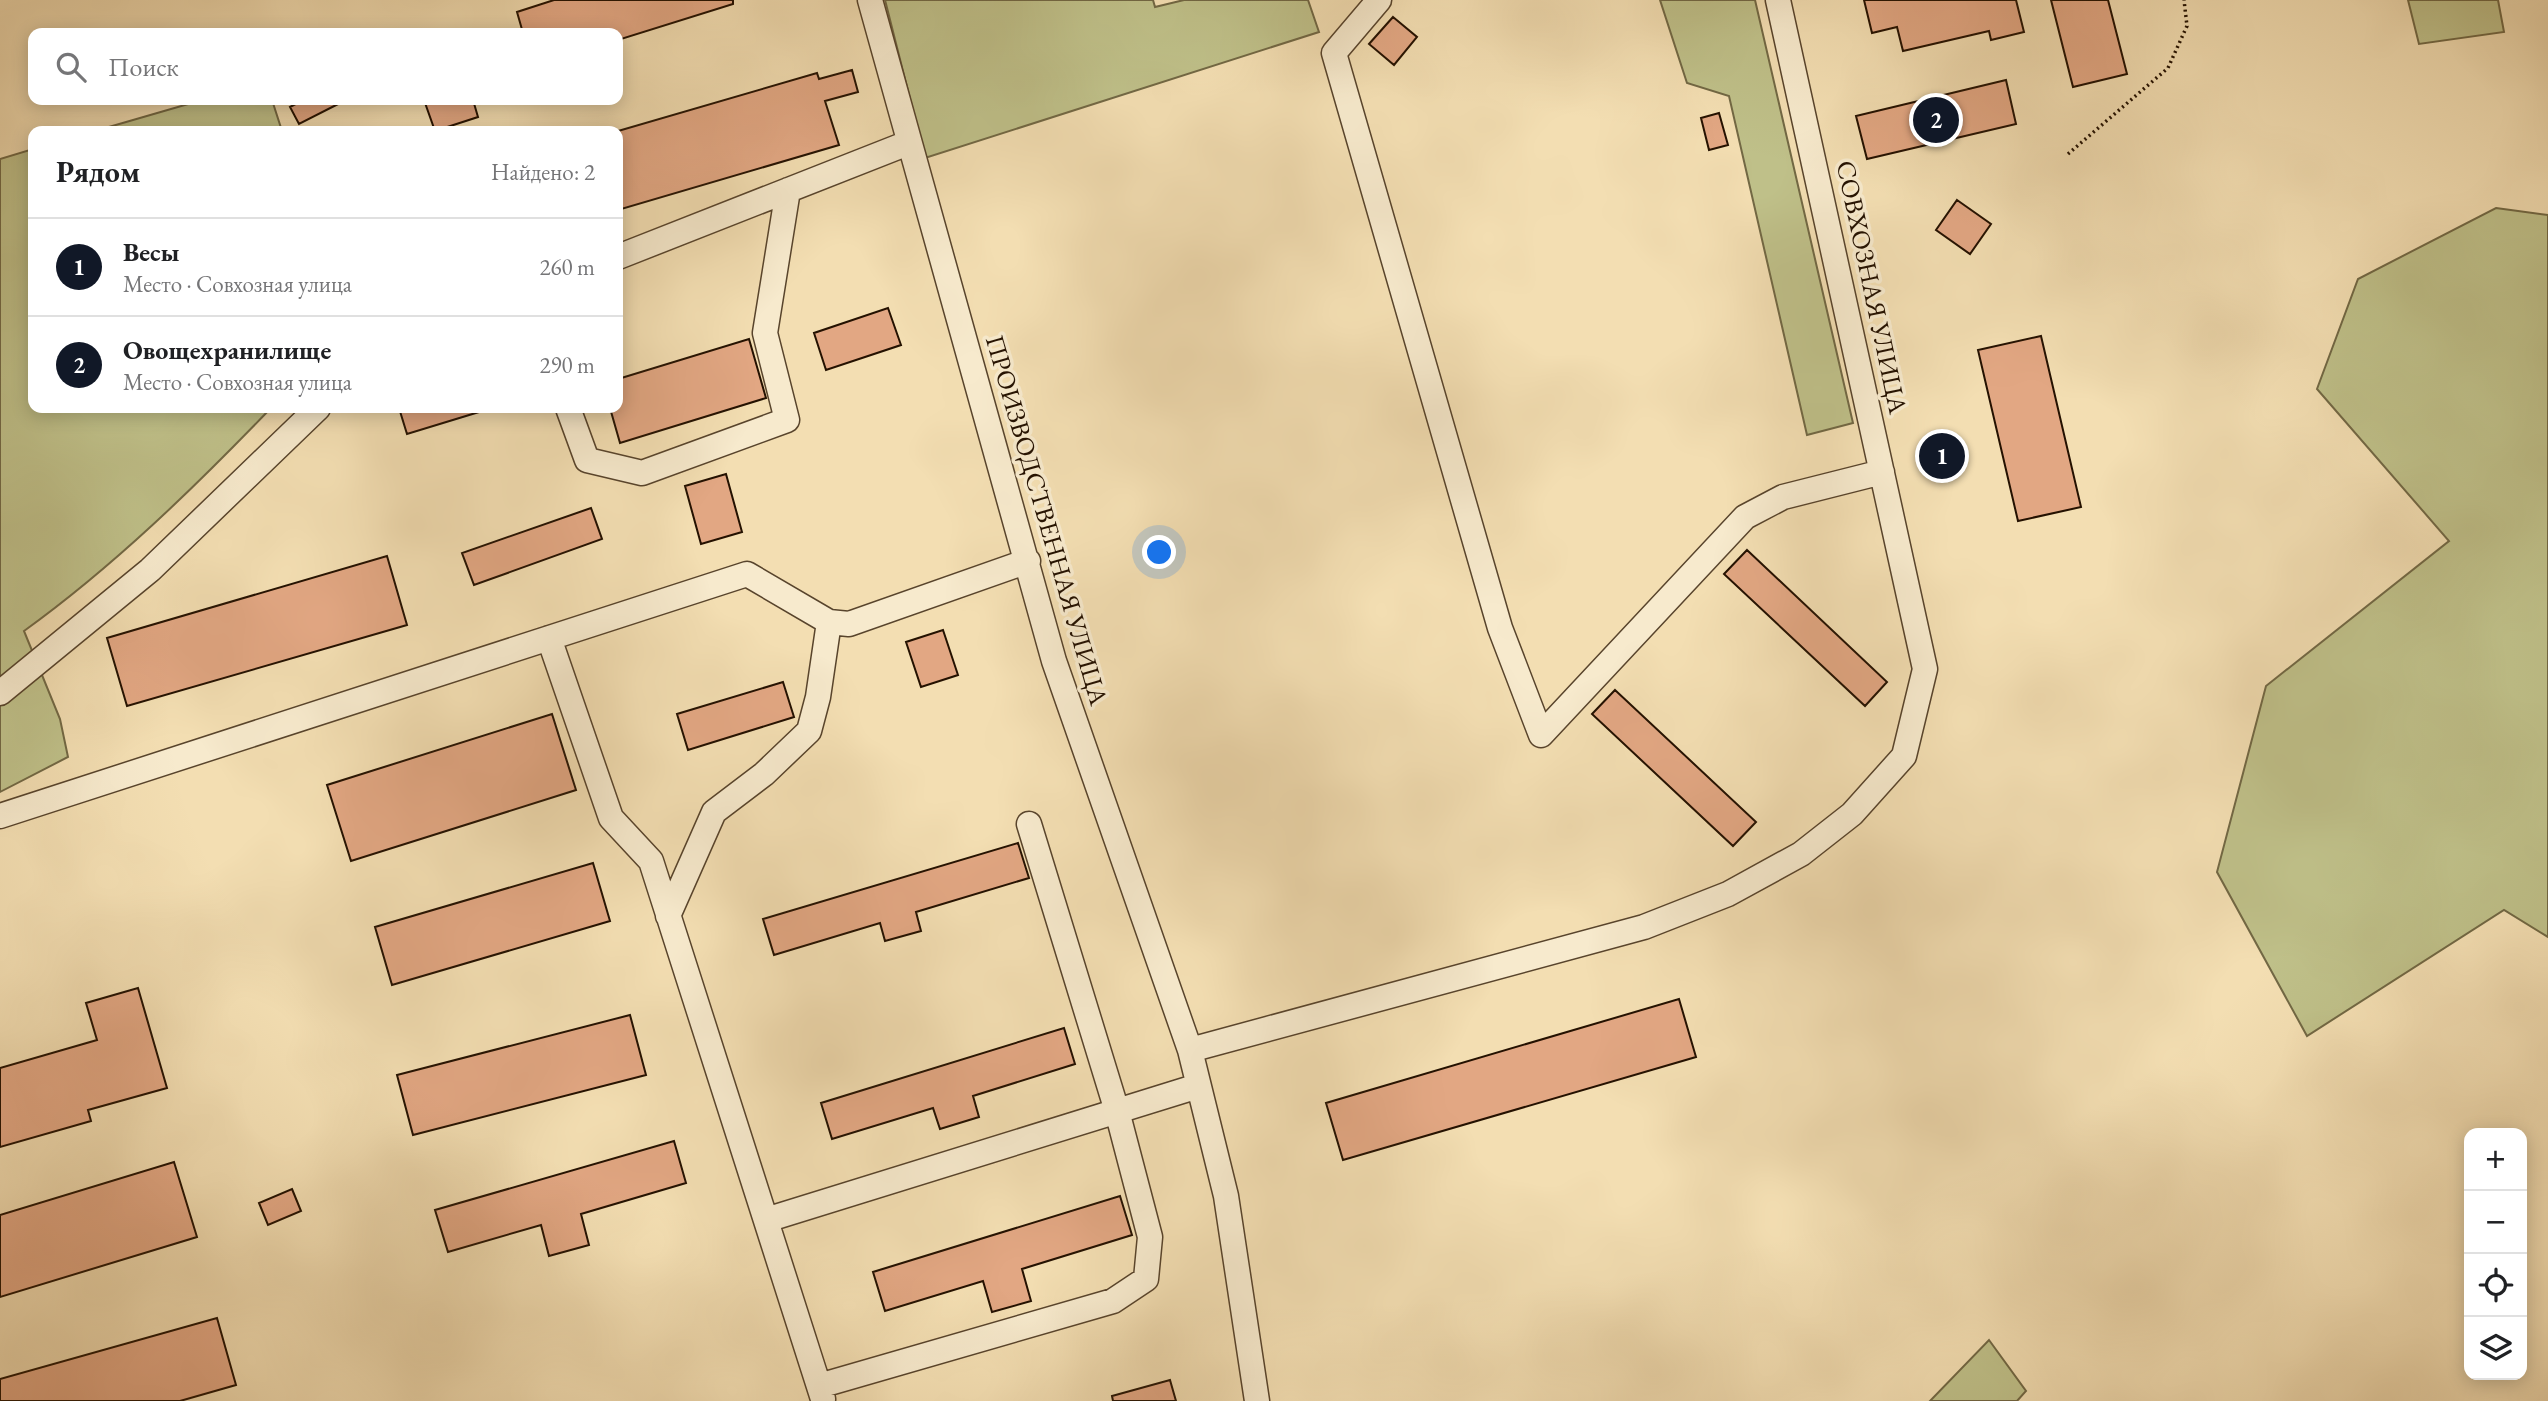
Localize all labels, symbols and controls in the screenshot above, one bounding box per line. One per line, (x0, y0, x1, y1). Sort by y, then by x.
search box (28, 28, 623, 105)
icon: search (52, 48, 90, 86)
text: Поиск (108, 50, 179, 84)
pin: 2 (1913, 94, 1959, 146)
text: Рядом (56, 152, 140, 191)
text: Найдено: 2 (491, 157, 595, 187)
street label: СОВХОЗНАЯ УЛИЦА (1829, 157, 1916, 418)
text: Весы (123, 235, 179, 269)
text: 1 (73, 252, 85, 282)
text: 260 m (539, 252, 595, 282)
text: Место · Совхозная улица (123, 269, 352, 299)
street label: ПРОИЗВОДСТВЕННАЯ УЛИЦА (978, 331, 1116, 710)
text: Овощехранилище (123, 333, 331, 367)
text: 2 (73, 350, 85, 380)
text: 290 m (539, 350, 595, 380)
text: Место · Совхозная улица (123, 367, 352, 397)
pin: 1 (1919, 430, 1965, 482)
your location (1142, 535, 1176, 569)
map controls (2464, 1128, 2527, 1380)
button: + (2464, 1128, 2527, 1191)
button: − (2464, 1191, 2527, 1254)
button: locate (2464, 1254, 2527, 1317)
button: layers (2464, 1317, 2527, 1380)

